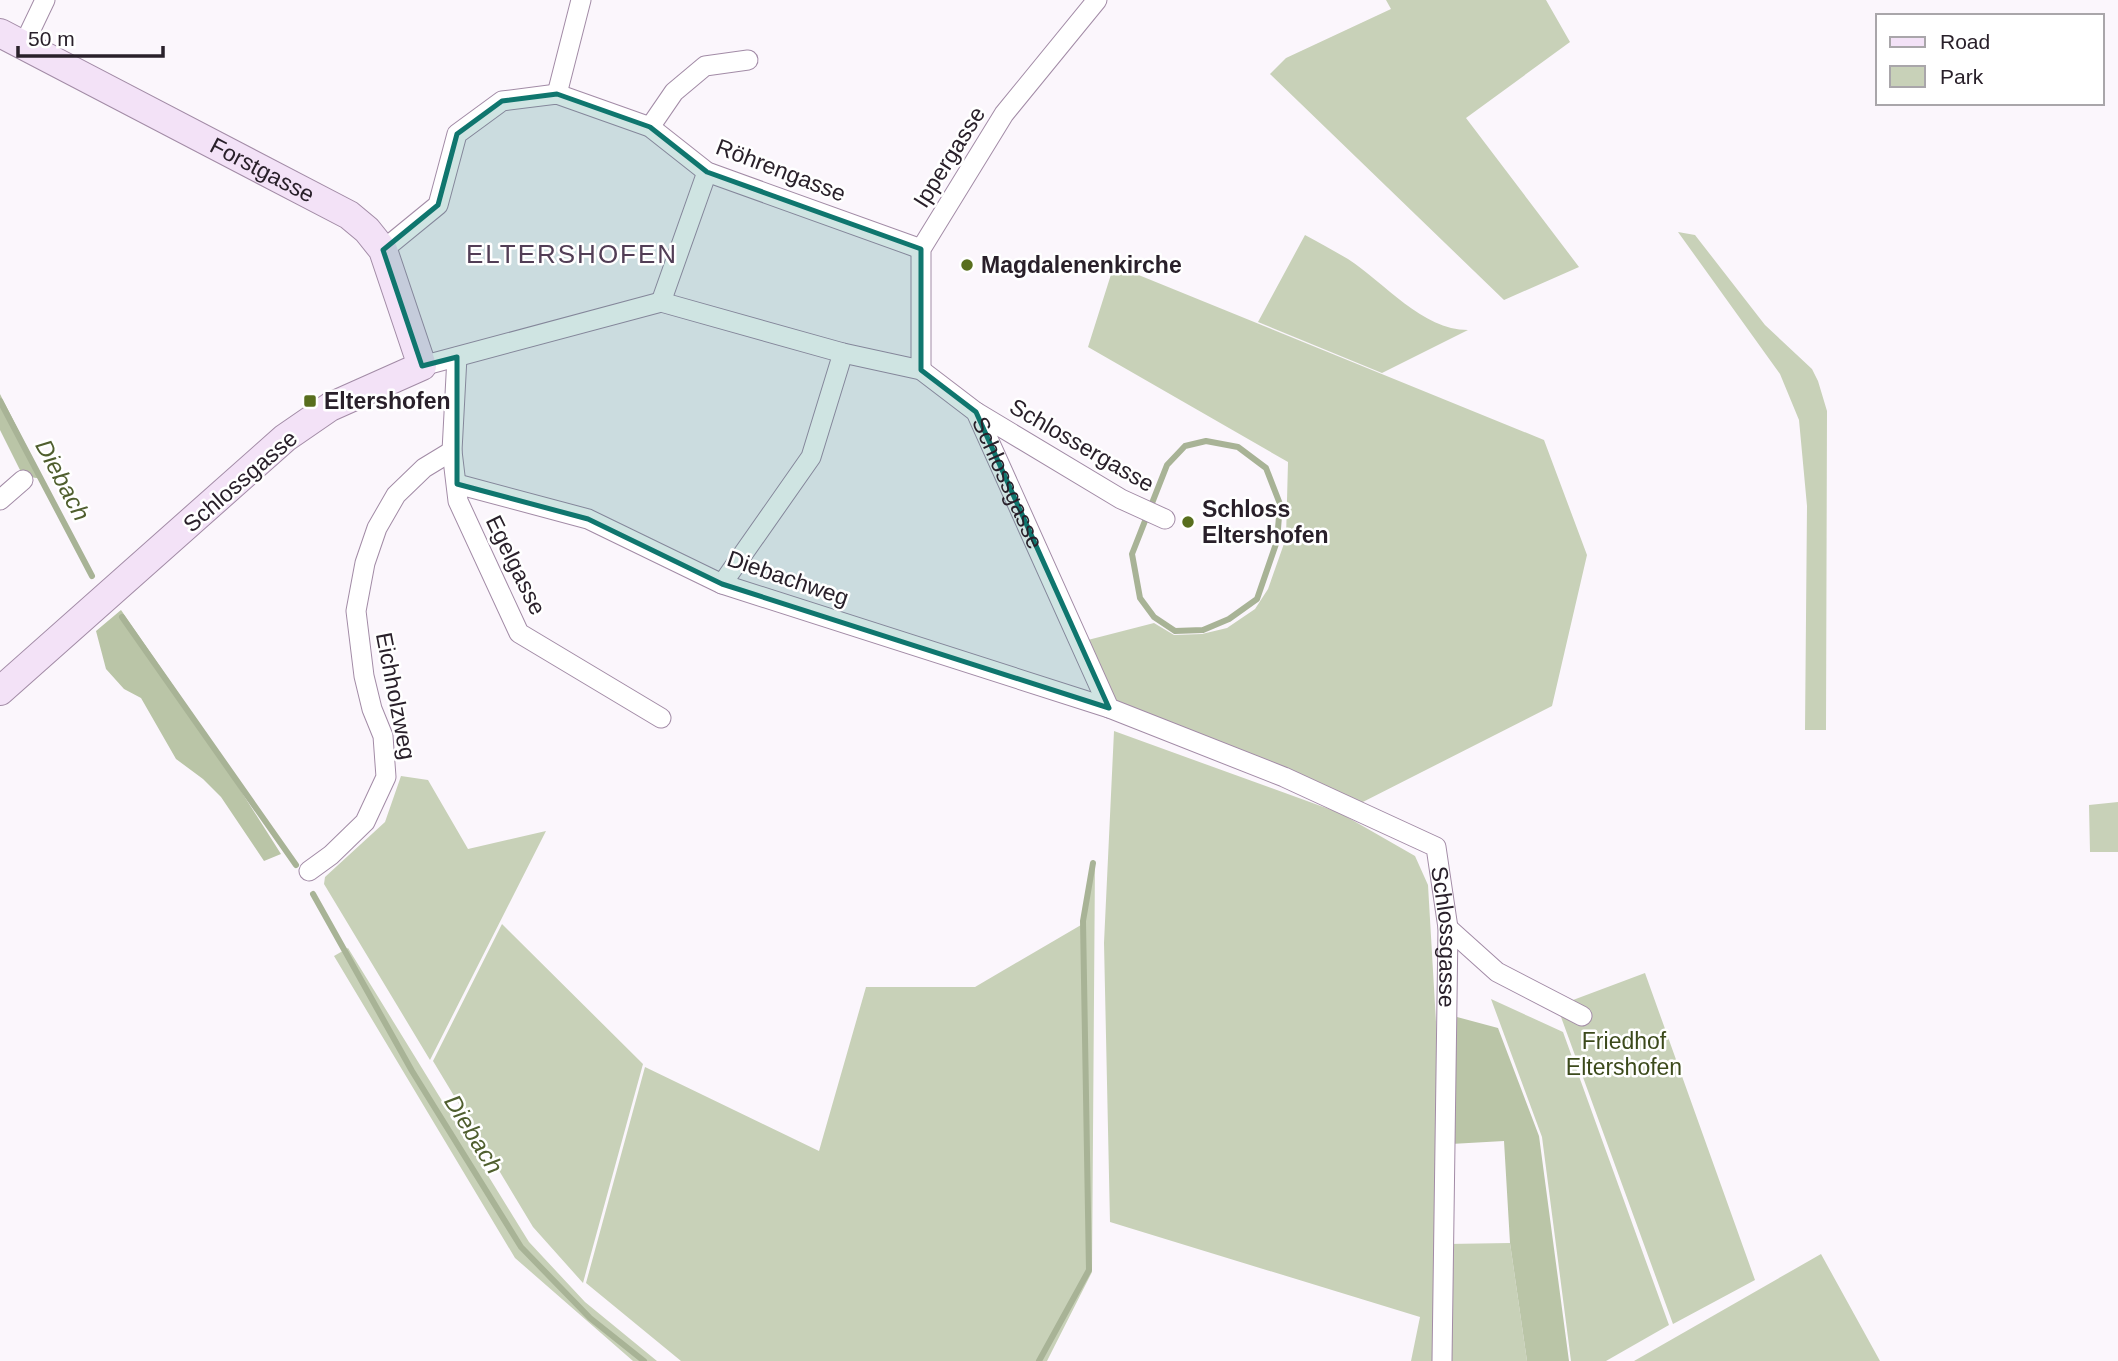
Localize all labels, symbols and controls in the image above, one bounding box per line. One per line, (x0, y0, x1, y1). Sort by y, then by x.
scale bar (18, 14, 163, 58)
legend (1876, 14, 2104, 105)
text: 50 m (28, 27, 75, 50)
text: Road (1940, 30, 1990, 53)
text: Park (1940, 65, 1984, 88)
street label: Ippergasse (908, 102, 990, 212)
street label: Forstgasse (206, 132, 319, 208)
street label: Röhrengasse (712, 133, 850, 207)
district label: ELTERSHOFEN (466, 239, 678, 269)
place label: Magdalenenkirche (981, 252, 1182, 278)
marker: Magdalenenkirche (959, 257, 975, 273)
place label: Eltershofen (324, 388, 451, 414)
marker: Eltershofen (302, 393, 318, 409)
street label: Schlossergasse (1005, 393, 1159, 497)
street label: Schlossgasse (967, 413, 1049, 553)
street label: Schlossgasse (178, 425, 302, 537)
water label: Diebach (30, 435, 96, 525)
place label: Schloss Eltershofen (1202, 496, 1329, 548)
street label: Egelgasse (481, 511, 551, 619)
marker: Schloss Eltershofen (1180, 514, 1196, 530)
street label: Diebachweg (724, 545, 852, 611)
street label: Eichholzweg (371, 630, 421, 762)
street label: Schlossgasse (1426, 864, 1461, 1008)
park label: Friedhof Eltershofen (1566, 1028, 1682, 1080)
water label: Diebach (439, 1090, 509, 1178)

